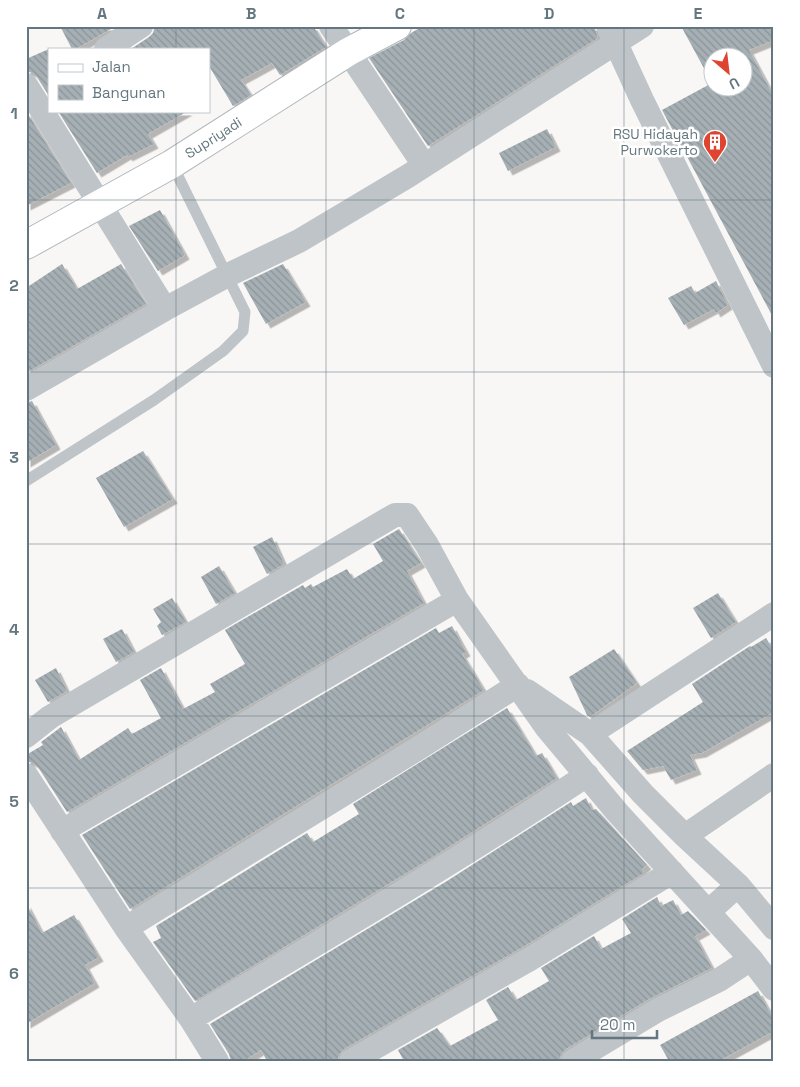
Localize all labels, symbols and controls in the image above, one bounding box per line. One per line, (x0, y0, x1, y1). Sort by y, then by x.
text: A (97, 3, 107, 24)
text: B (246, 3, 256, 24)
text: C (395, 3, 405, 24)
text: D (544, 3, 554, 24)
text: E (694, 3, 703, 24)
legend (48, 48, 210, 112)
north arrow (702, 48, 752, 98)
text: Jalan (92, 57, 131, 76)
text: U (726, 73, 742, 94)
text: Bangunan (92, 83, 166, 102)
text: 1 (10, 103, 18, 124)
street label: Supriyadi (182, 113, 245, 162)
place label: RSU Hidayah Purwokerto (613, 125, 698, 159)
building icon: RSU Hidayah Purwokerto (702, 129, 728, 163)
text: 2 (9, 275, 19, 296)
text: 3 (9, 447, 19, 468)
text: 4 (9, 619, 19, 640)
text: 5 (9, 791, 19, 812)
text: 6 (9, 963, 19, 984)
scale bar (592, 1007, 658, 1039)
text: 20 m (600, 1015, 635, 1034)

